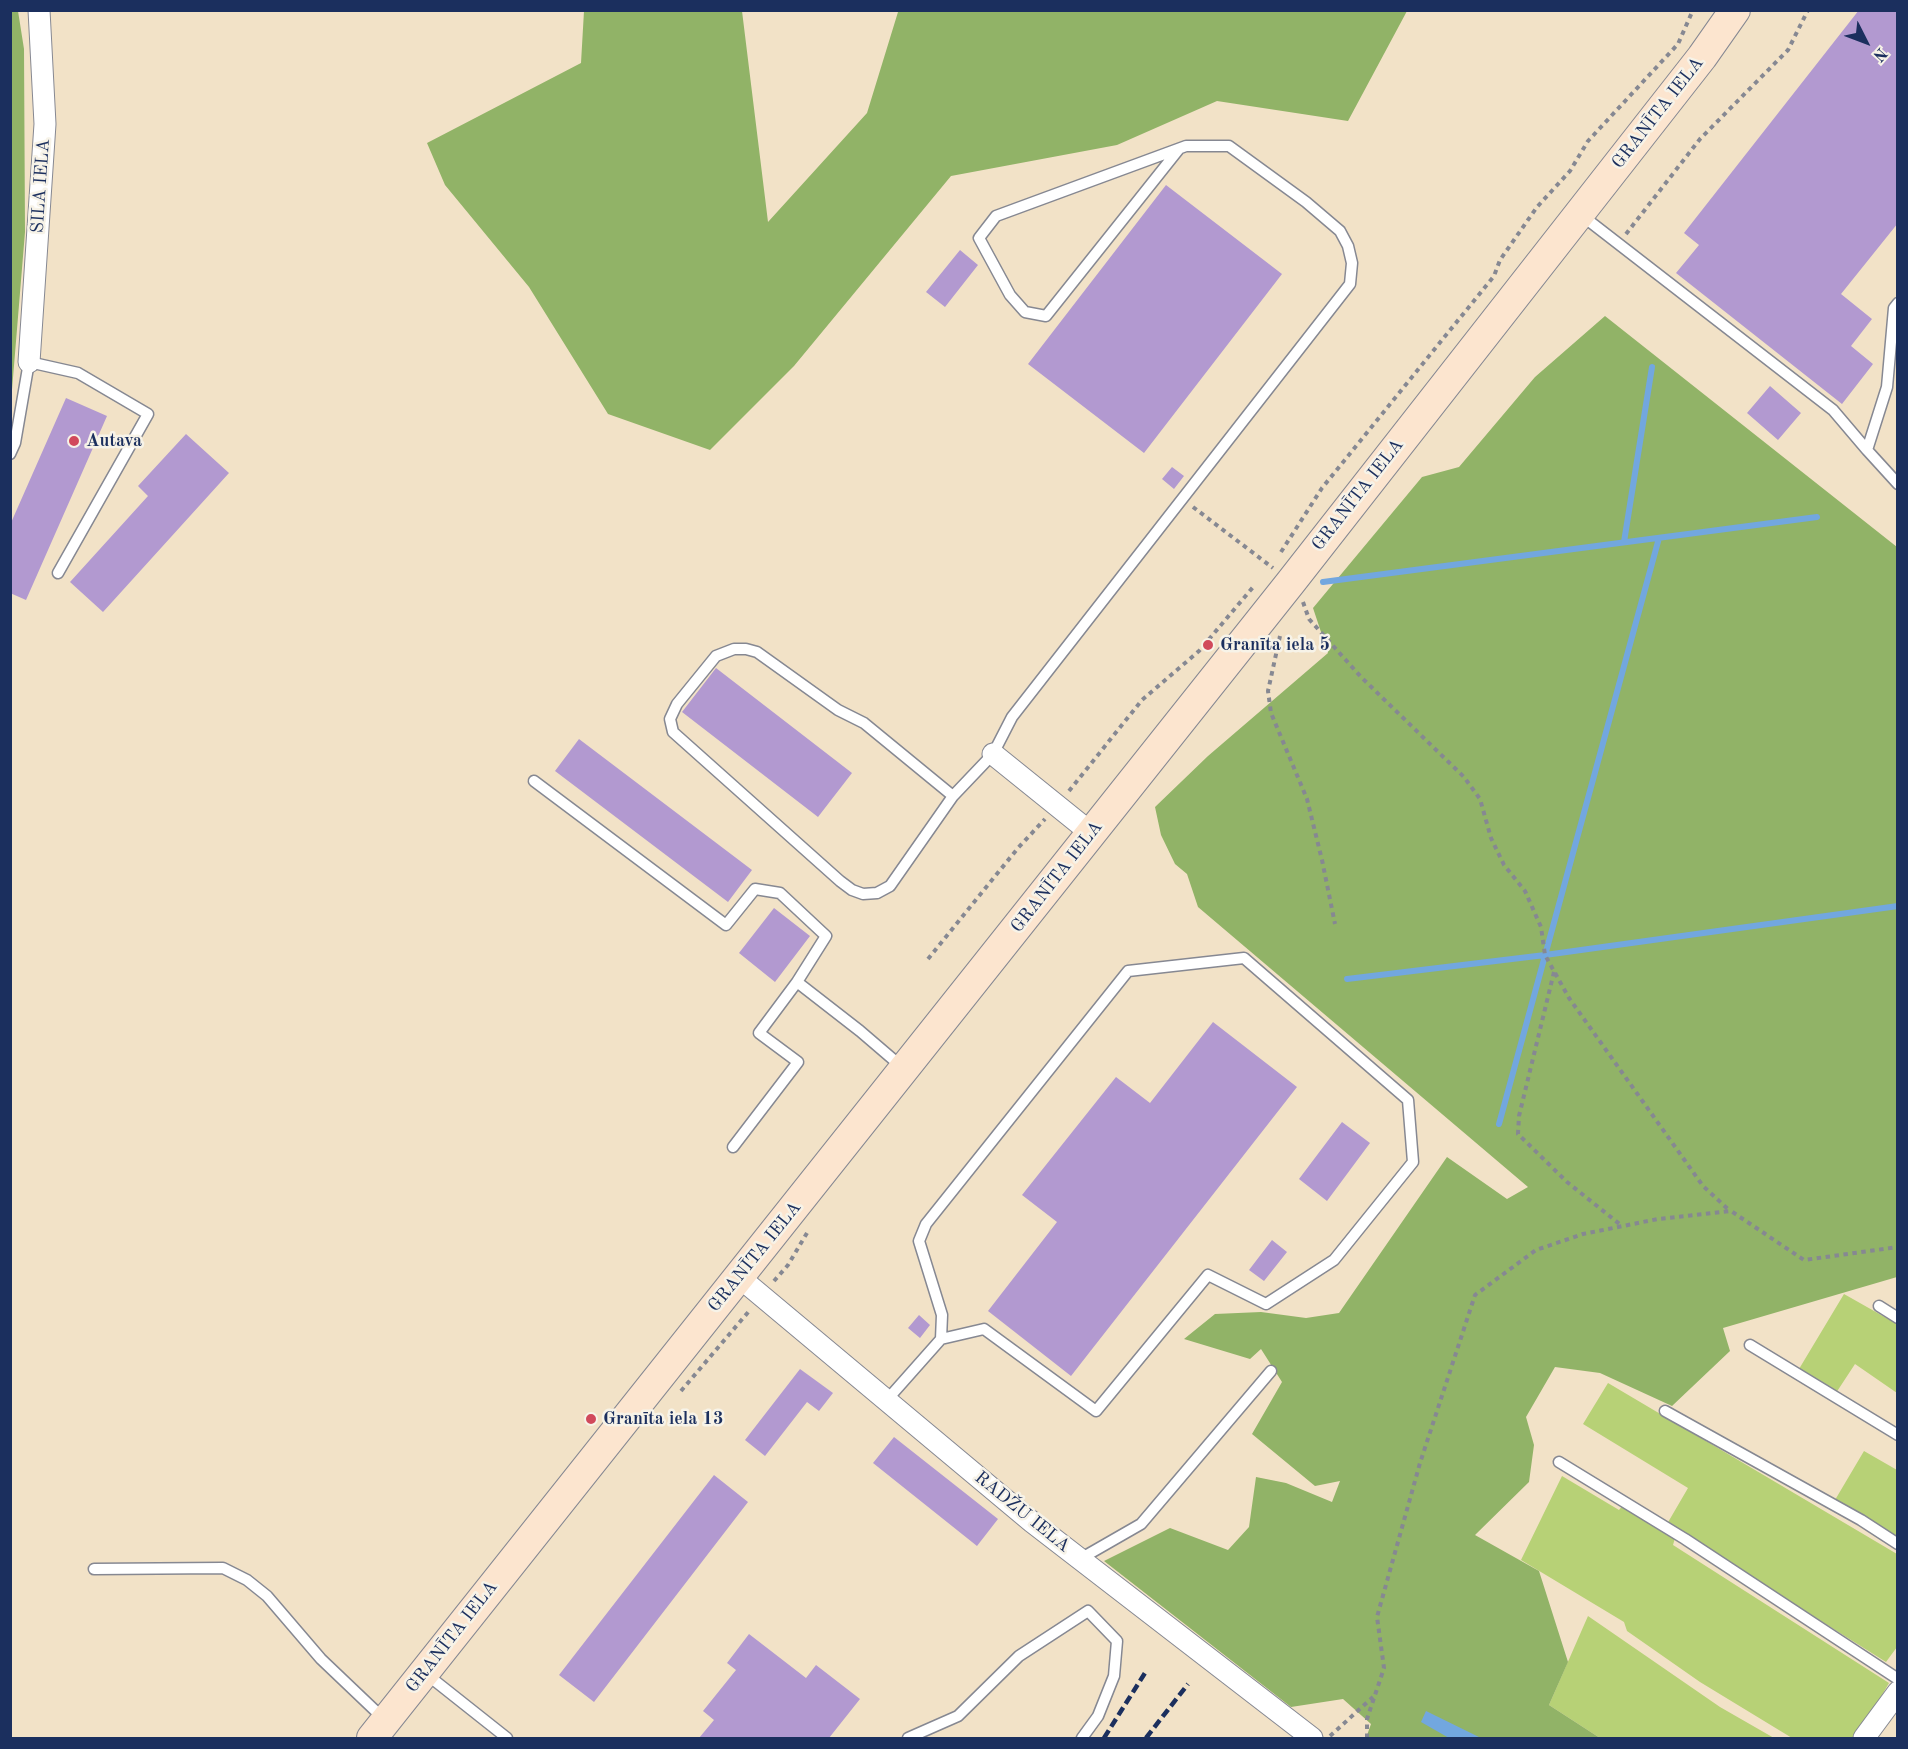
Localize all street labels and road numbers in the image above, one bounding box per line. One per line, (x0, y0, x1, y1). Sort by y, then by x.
street label: GRANĪTA IELA (1608, 53, 1708, 173)
street label: SILA IELA (27, 138, 55, 234)
street label: GRANĪTA IELA (1308, 435, 1408, 555)
street label: GRANĪTA IELA (1007, 817, 1107, 937)
street label: GRANĪTA IELA (704, 1197, 806, 1317)
street label: RADŽU IELA (970, 1467, 1074, 1557)
street label: GRANĪTA IELA (402, 1577, 502, 1697)

